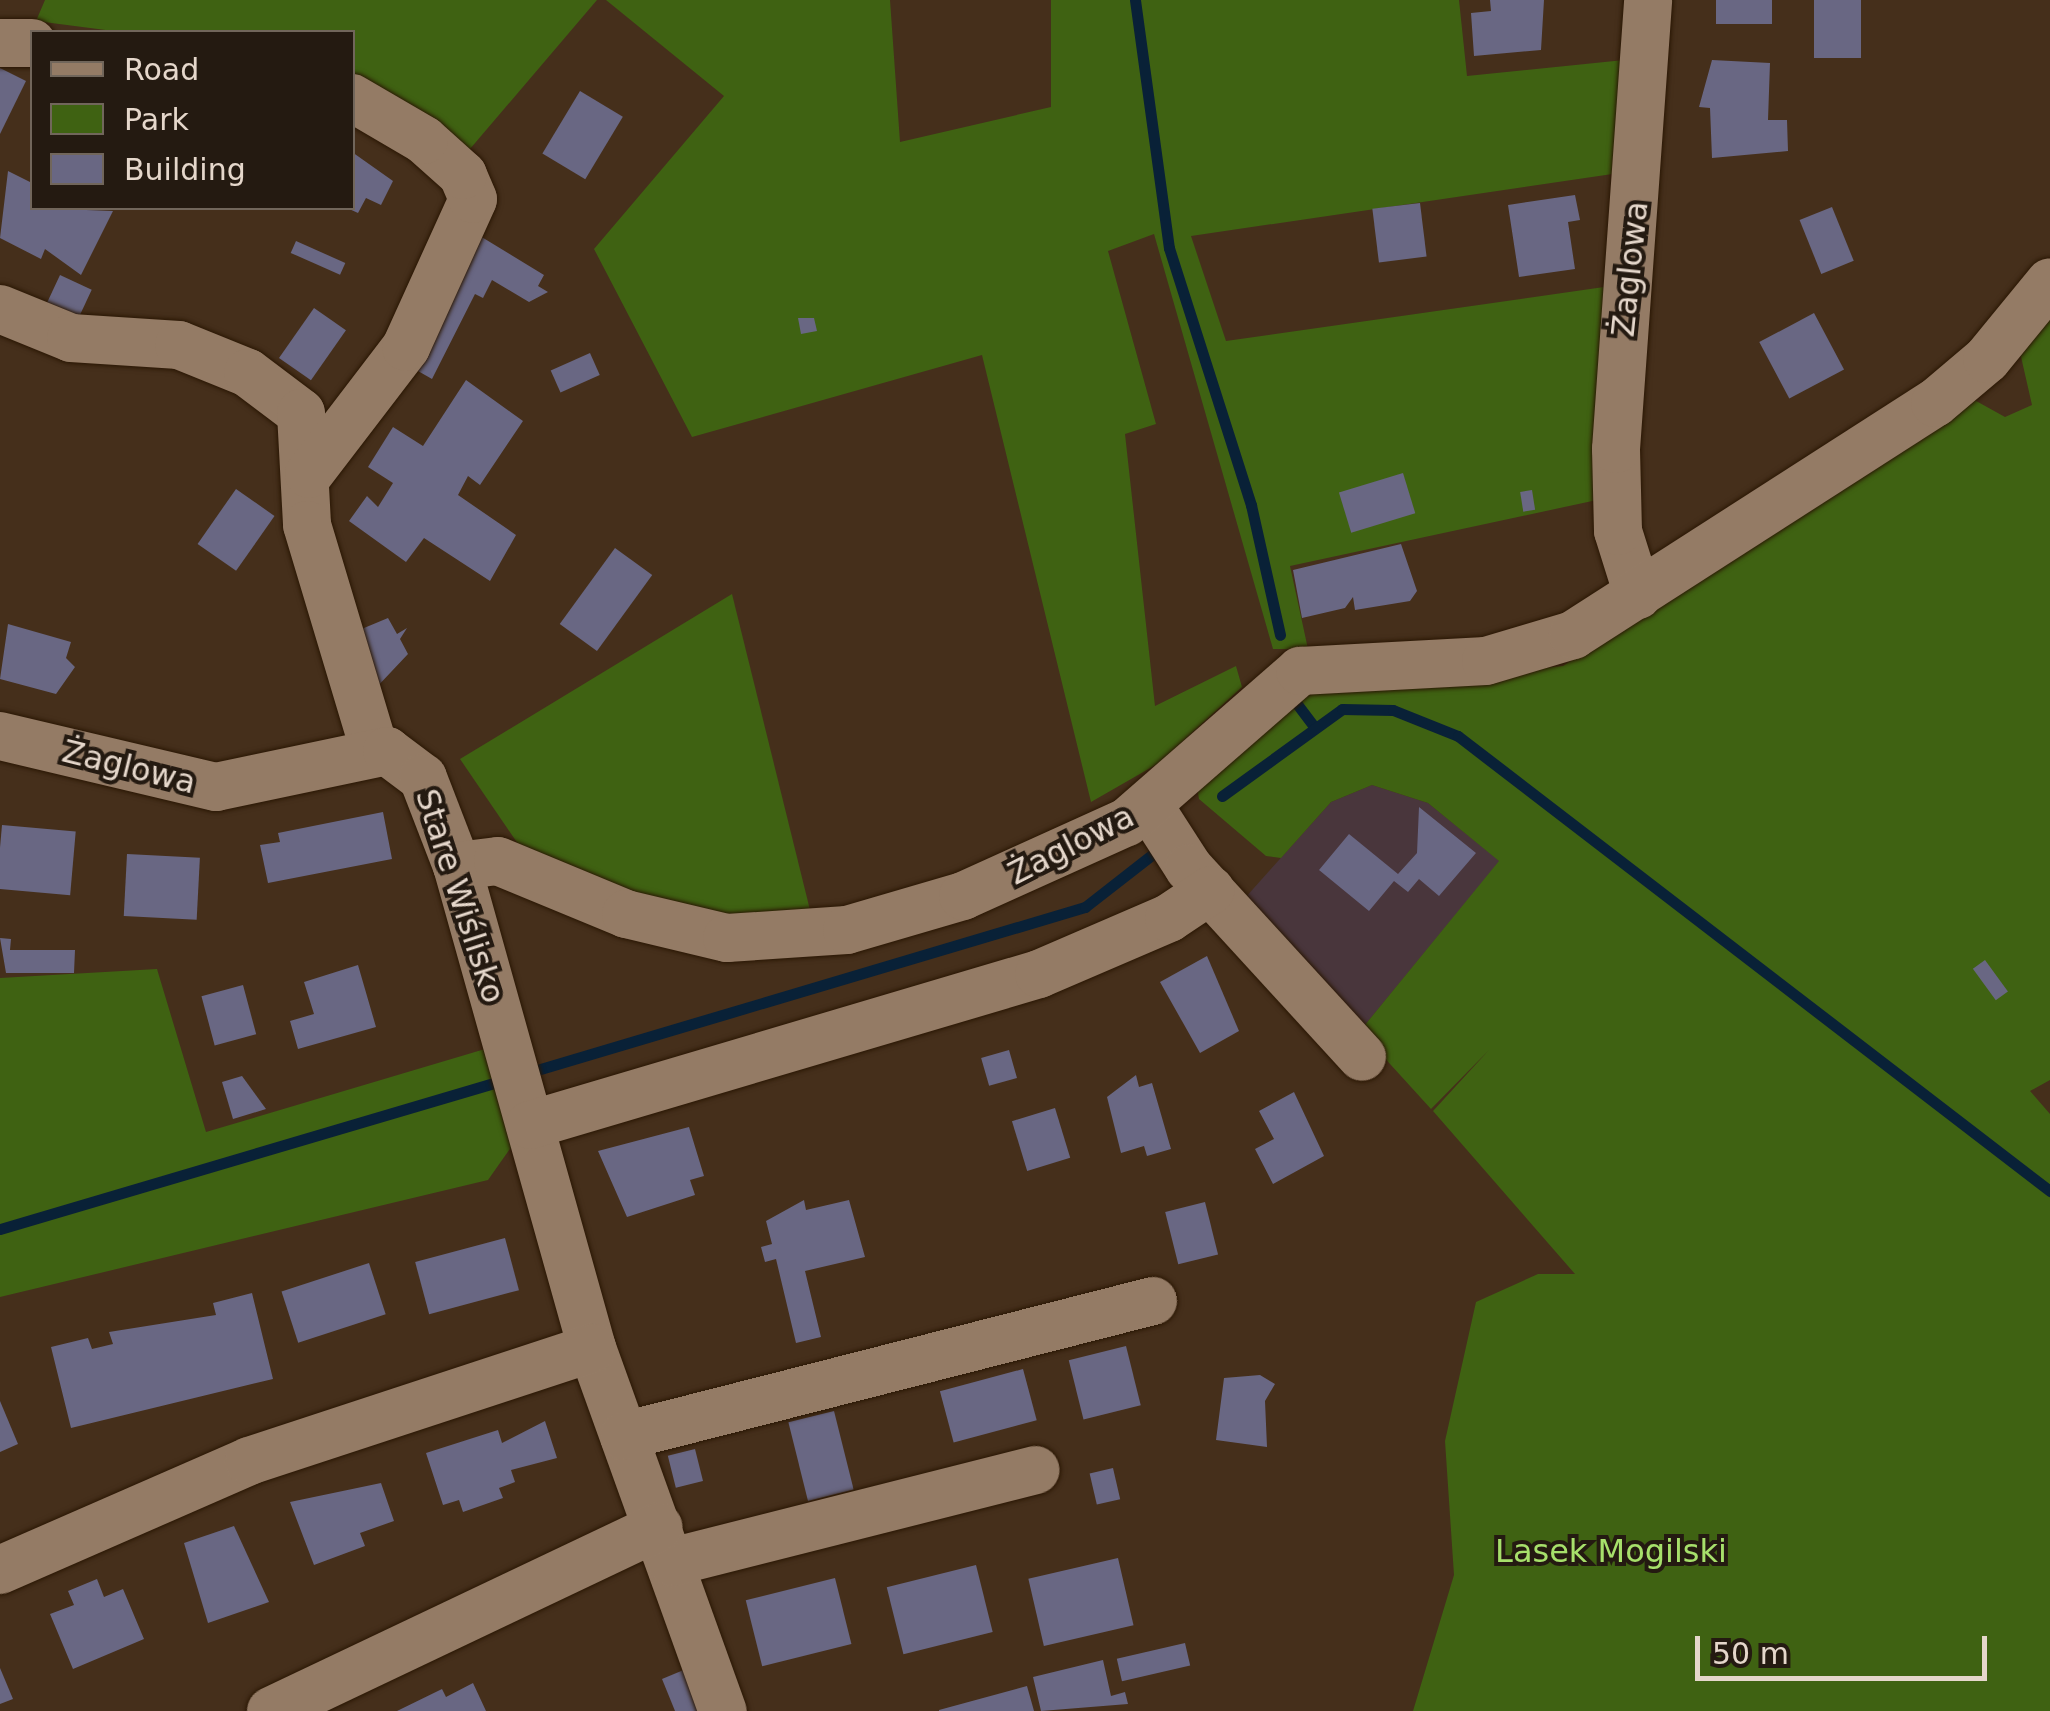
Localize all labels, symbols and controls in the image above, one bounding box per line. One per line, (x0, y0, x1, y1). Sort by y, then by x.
legend (30, 30, 355, 210)
text: Road (124, 52, 199, 87)
text: Park (124, 102, 189, 137)
text: Building (124, 152, 246, 187)
street label: Żaglowa (1604, 199, 1656, 339)
street label: Żaglowa (58, 732, 200, 802)
street label: Stare Wiślisko (407, 784, 513, 1008)
street label: Żaglowa (1002, 797, 1140, 893)
park label: Lasek Mogilski (1495, 1532, 1727, 1570)
scale bar (1700, 1616, 1992, 1678)
text: 50 m (1712, 1636, 1789, 1671)

